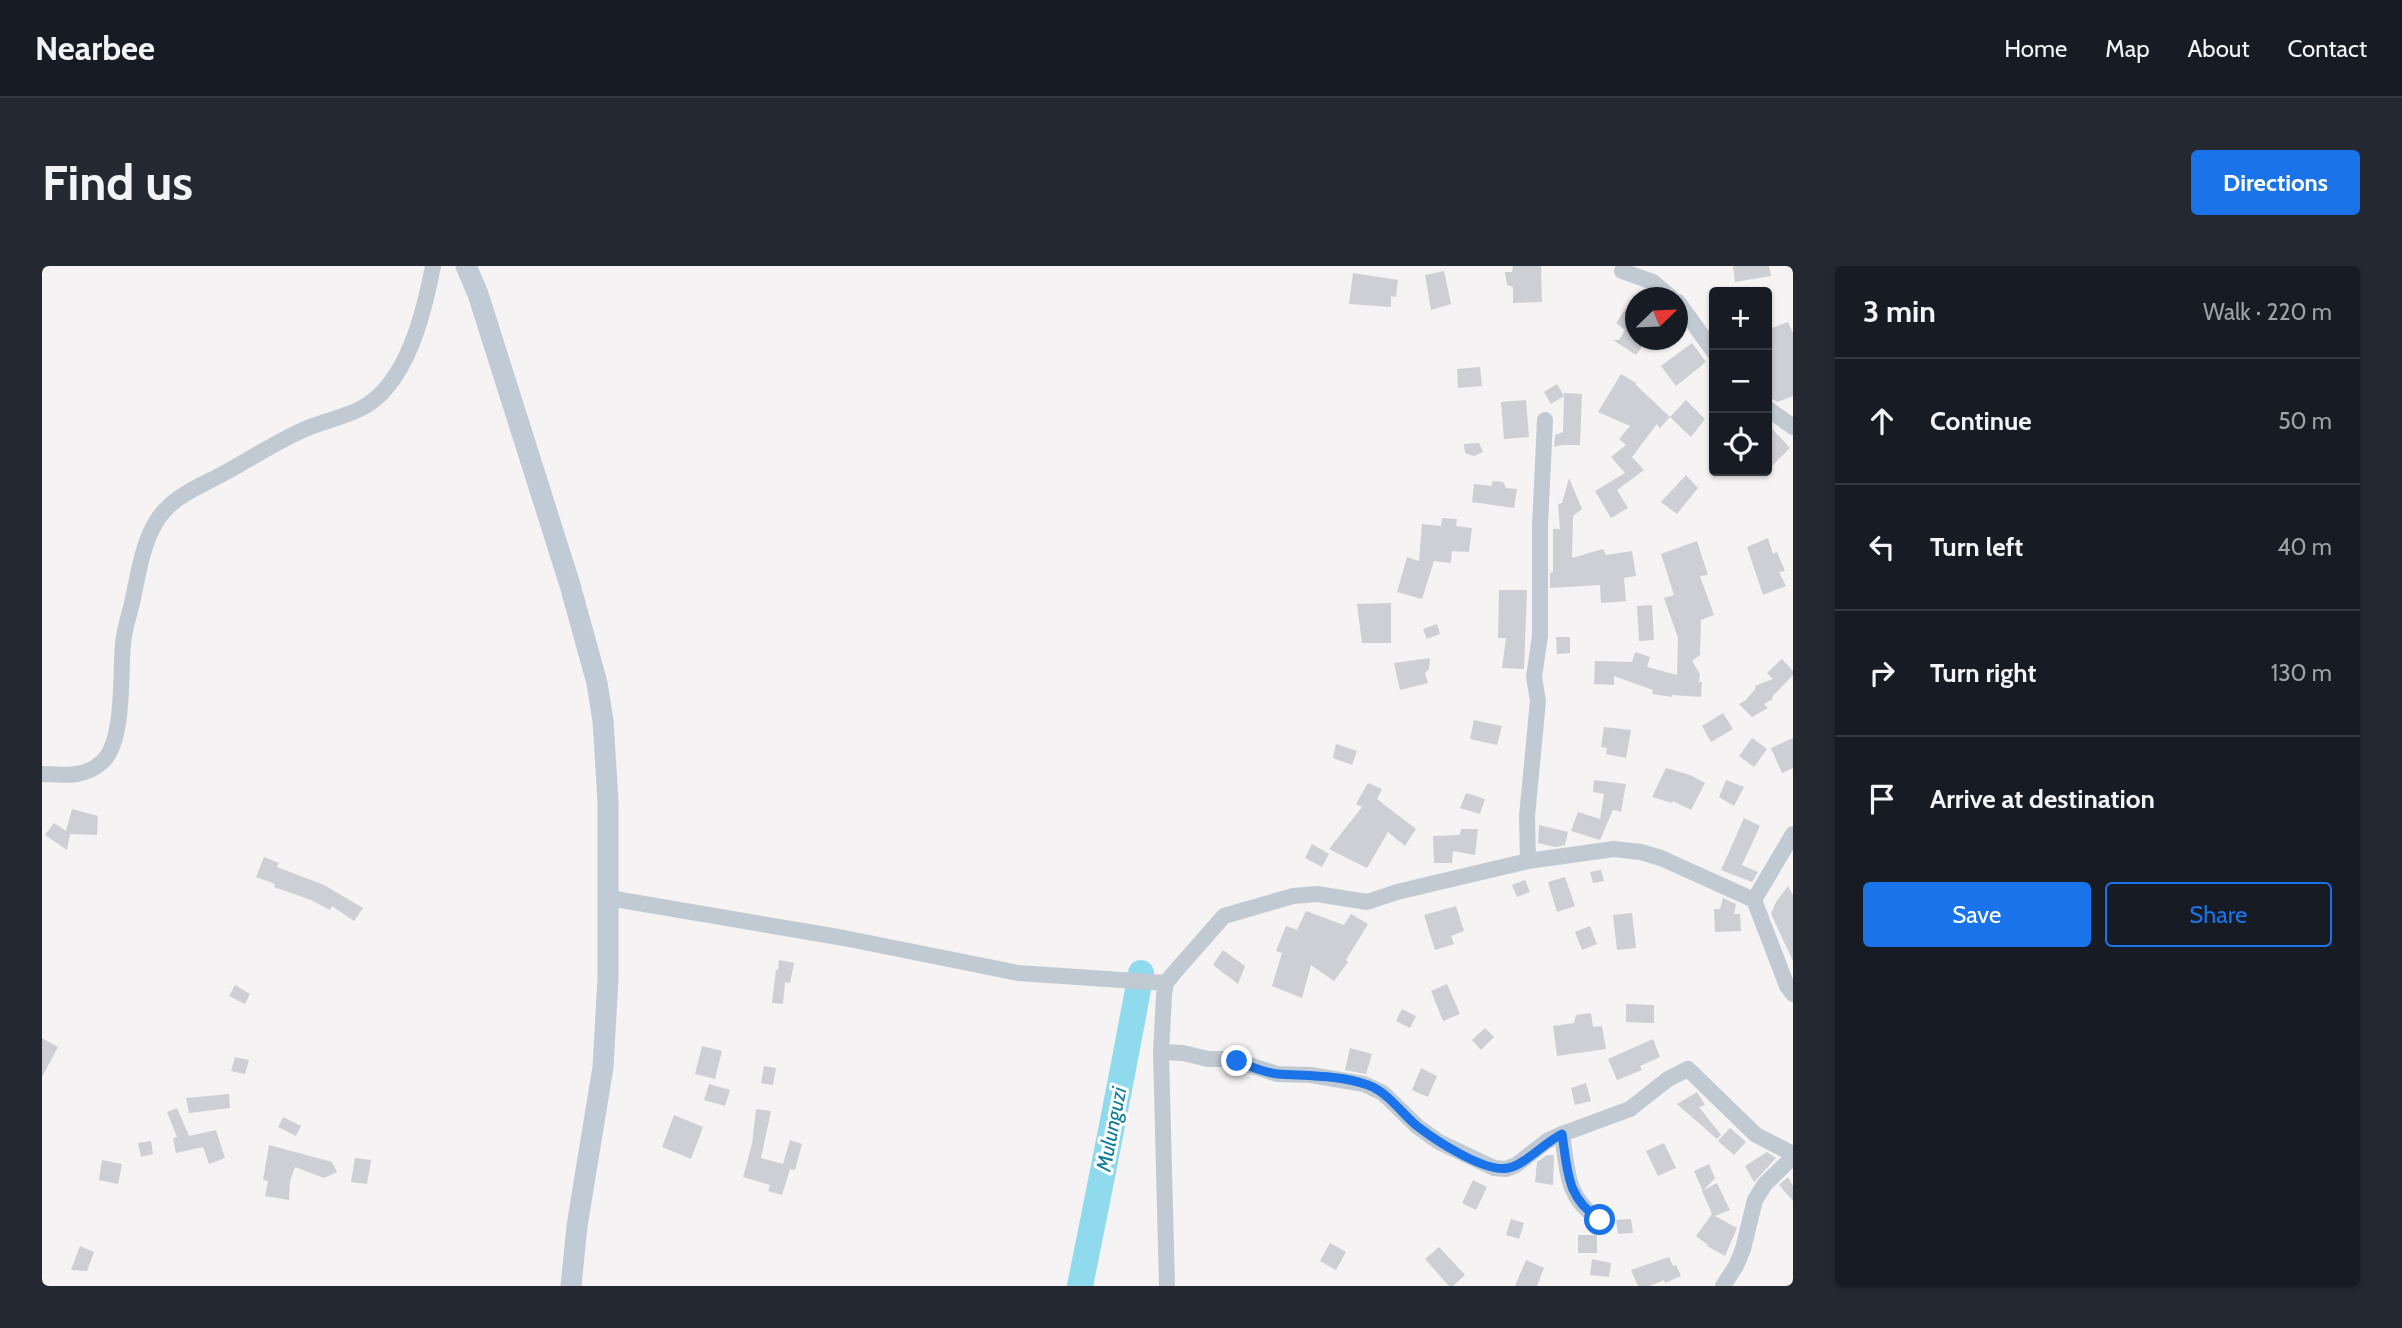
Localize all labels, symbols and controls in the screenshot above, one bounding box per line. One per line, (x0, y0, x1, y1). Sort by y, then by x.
text: Nearbee (35, 28, 155, 68)
text: Home (2004, 34, 2067, 63)
text: Map (2105, 34, 2150, 63)
text: About (2188, 34, 2250, 63)
text: Contact (2288, 34, 2367, 63)
button: Directions (2191, 150, 2360, 215)
text: Find us (42, 153, 193, 212)
north arrow (1625, 287, 1688, 350)
map controls (1709, 287, 1772, 476)
button: + (1709, 287, 1772, 350)
text: 3 min (1863, 293, 1936, 330)
text: Walk · 220 m (2203, 298, 2332, 326)
button: − (1709, 350, 1772, 413)
icon: ahead (1863, 402, 1901, 440)
text: Continue (1930, 405, 2032, 437)
text: 50 m (2278, 407, 2332, 435)
button: locate (1709, 413, 1772, 476)
icon: left (1863, 528, 1901, 566)
text: Turn left (1930, 531, 2023, 563)
text: 40 m (2277, 533, 2332, 561)
icon: right (1863, 654, 1901, 692)
text: Turn right (1930, 657, 2036, 689)
text: 130 m (2271, 659, 2332, 687)
icon: arrive (1863, 780, 1901, 818)
text: Arrive at destination (1930, 783, 2155, 815)
button: Save (1863, 882, 2091, 947)
button: Share (2105, 882, 2332, 947)
route end (1221, 1045, 1252, 1076)
water label: Mulunguzi (1090, 1084, 1132, 1174)
route start (1584, 1204, 1615, 1235)

